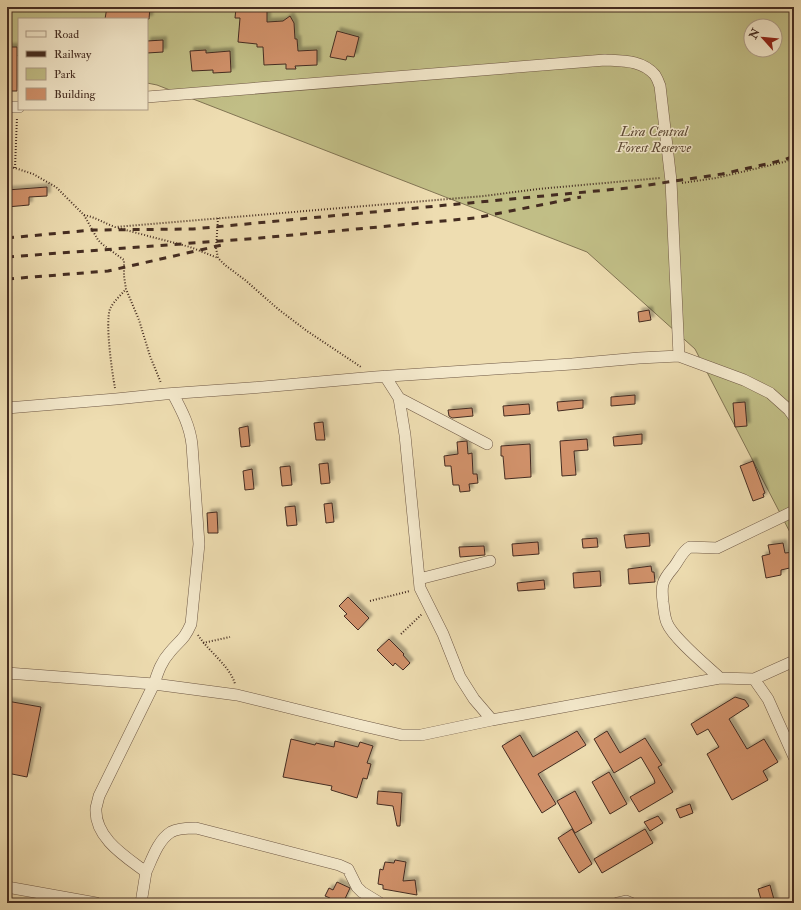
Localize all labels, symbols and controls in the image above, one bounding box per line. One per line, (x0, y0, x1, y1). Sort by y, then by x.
legend (18, 18, 148, 110)
north arrow (743, 18, 783, 58)
text: N (746, 25, 763, 42)
text: Road (54, 27, 79, 42)
text: Railway (54, 47, 92, 62)
text: Park (54, 67, 76, 82)
text: Building (54, 87, 97, 102)
park label: Lira Central Forest Reserve (616, 123, 692, 156)

